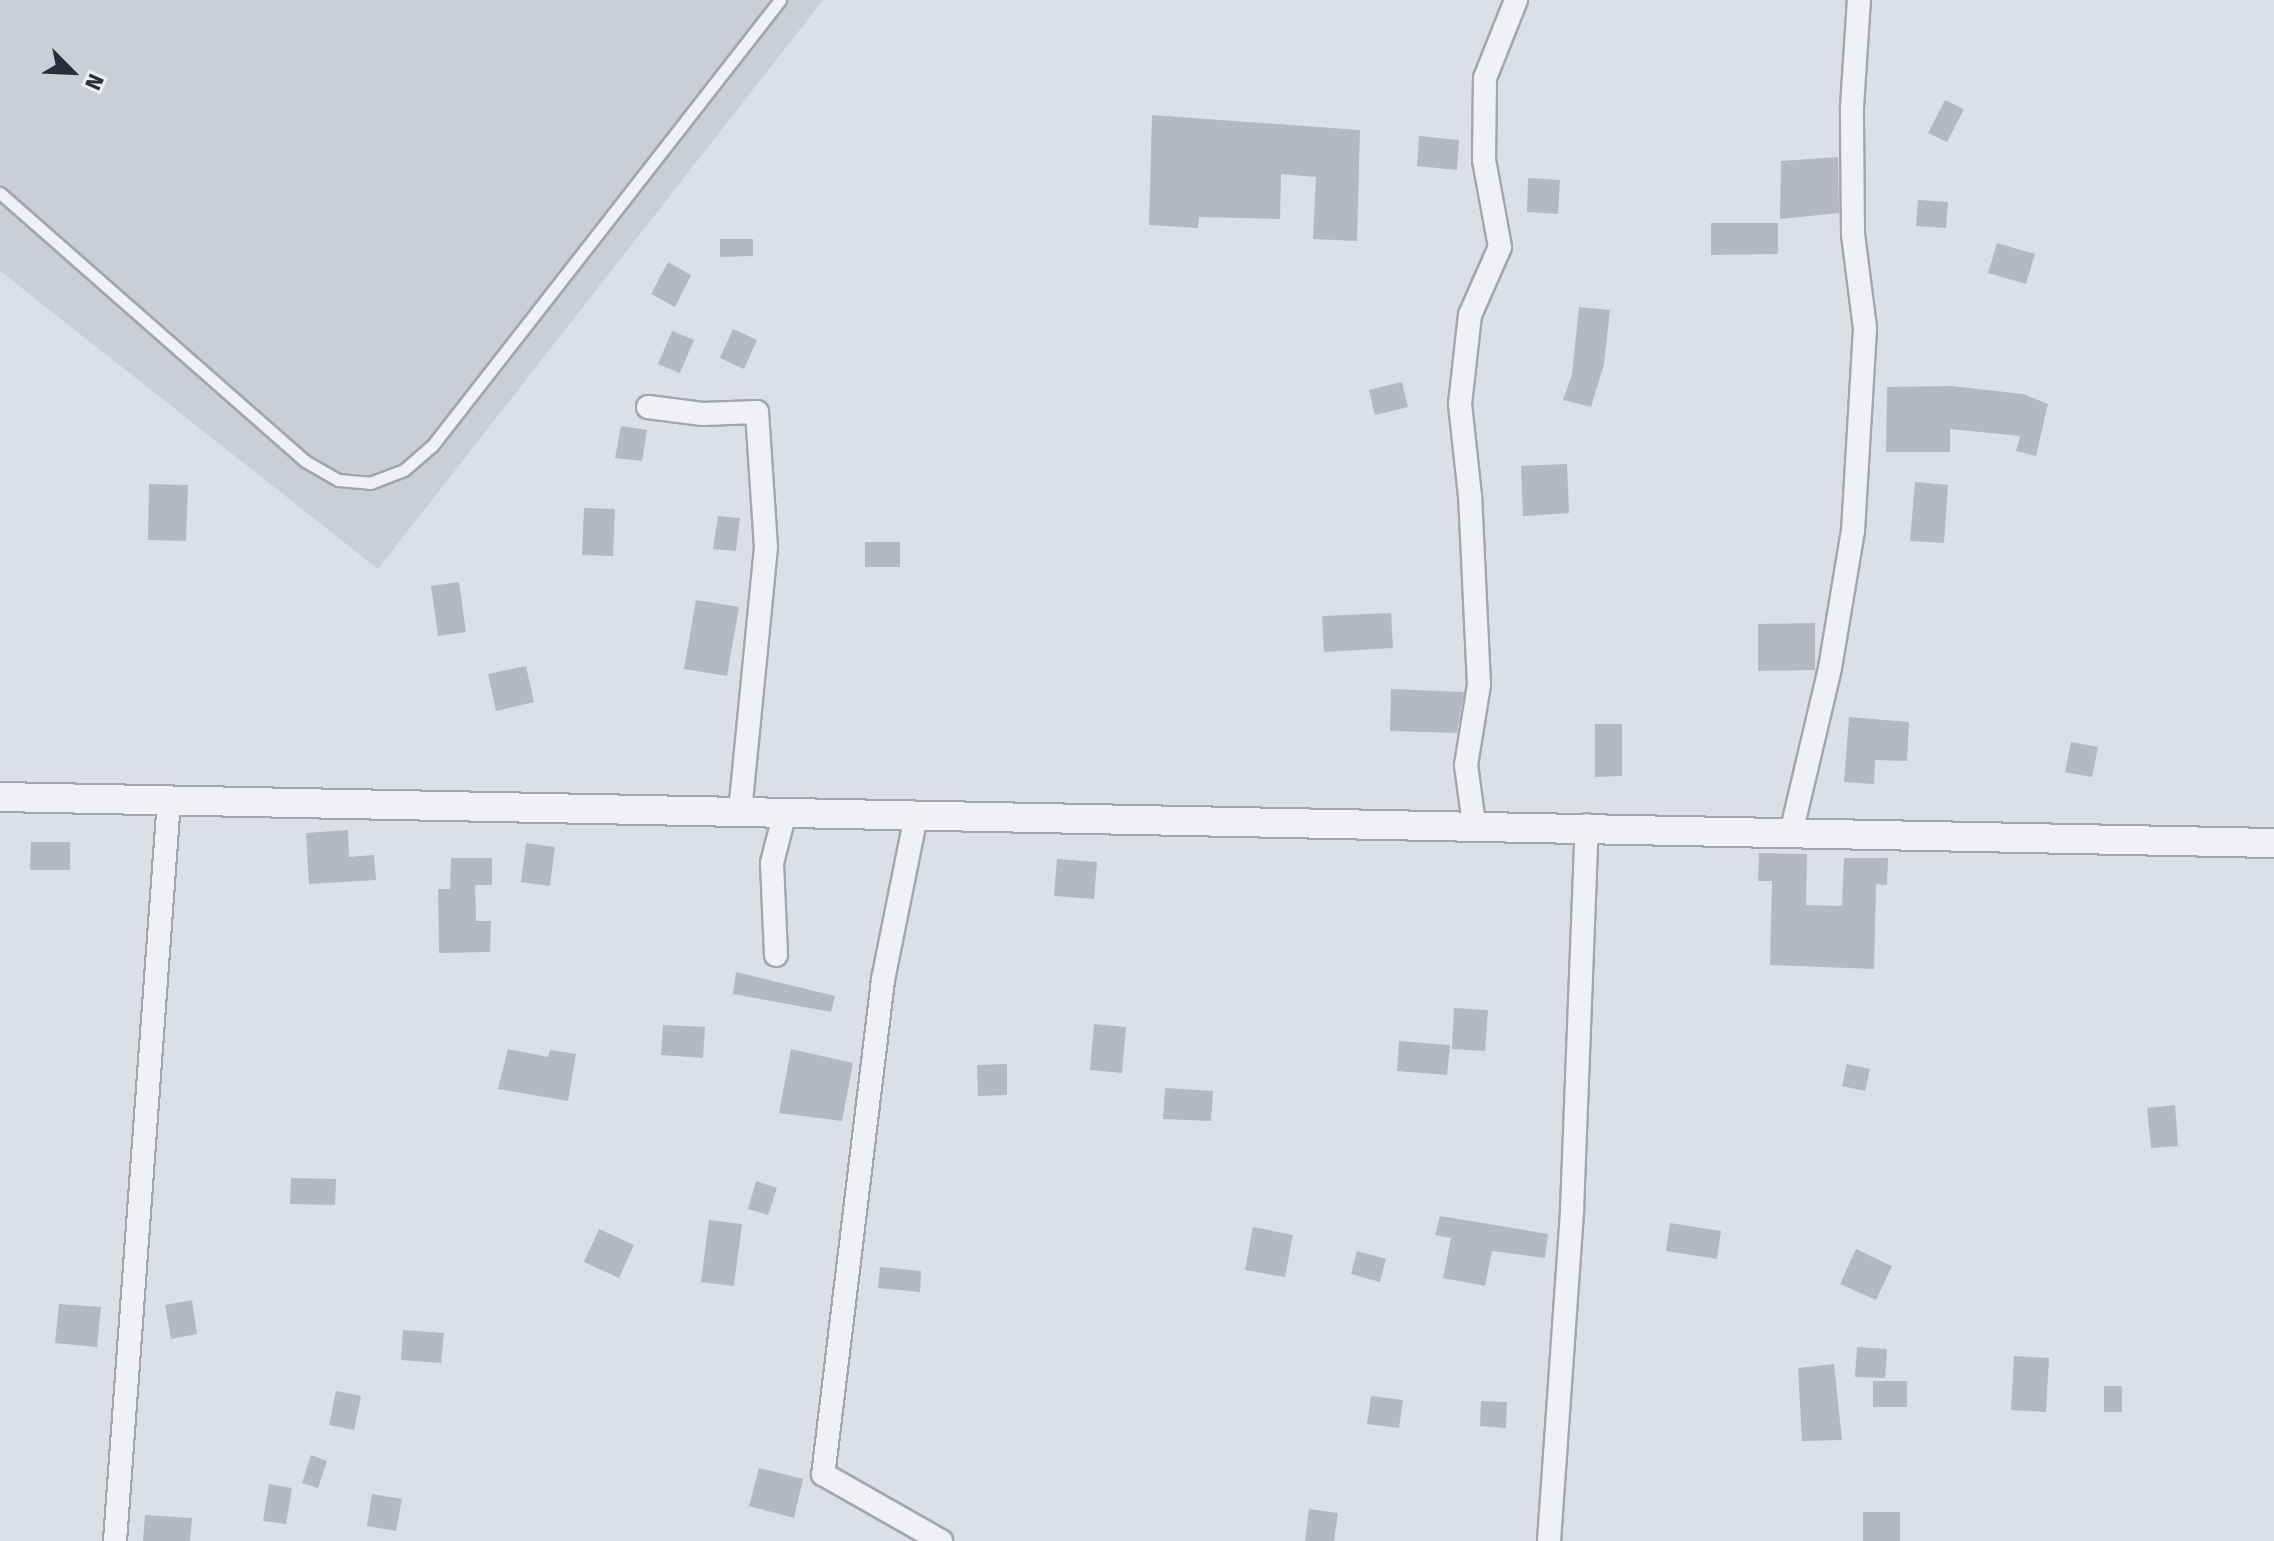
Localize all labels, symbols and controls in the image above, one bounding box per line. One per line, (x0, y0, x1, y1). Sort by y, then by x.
north arrow (32, 32, 112, 112)
text: N (79, 70, 110, 94)

